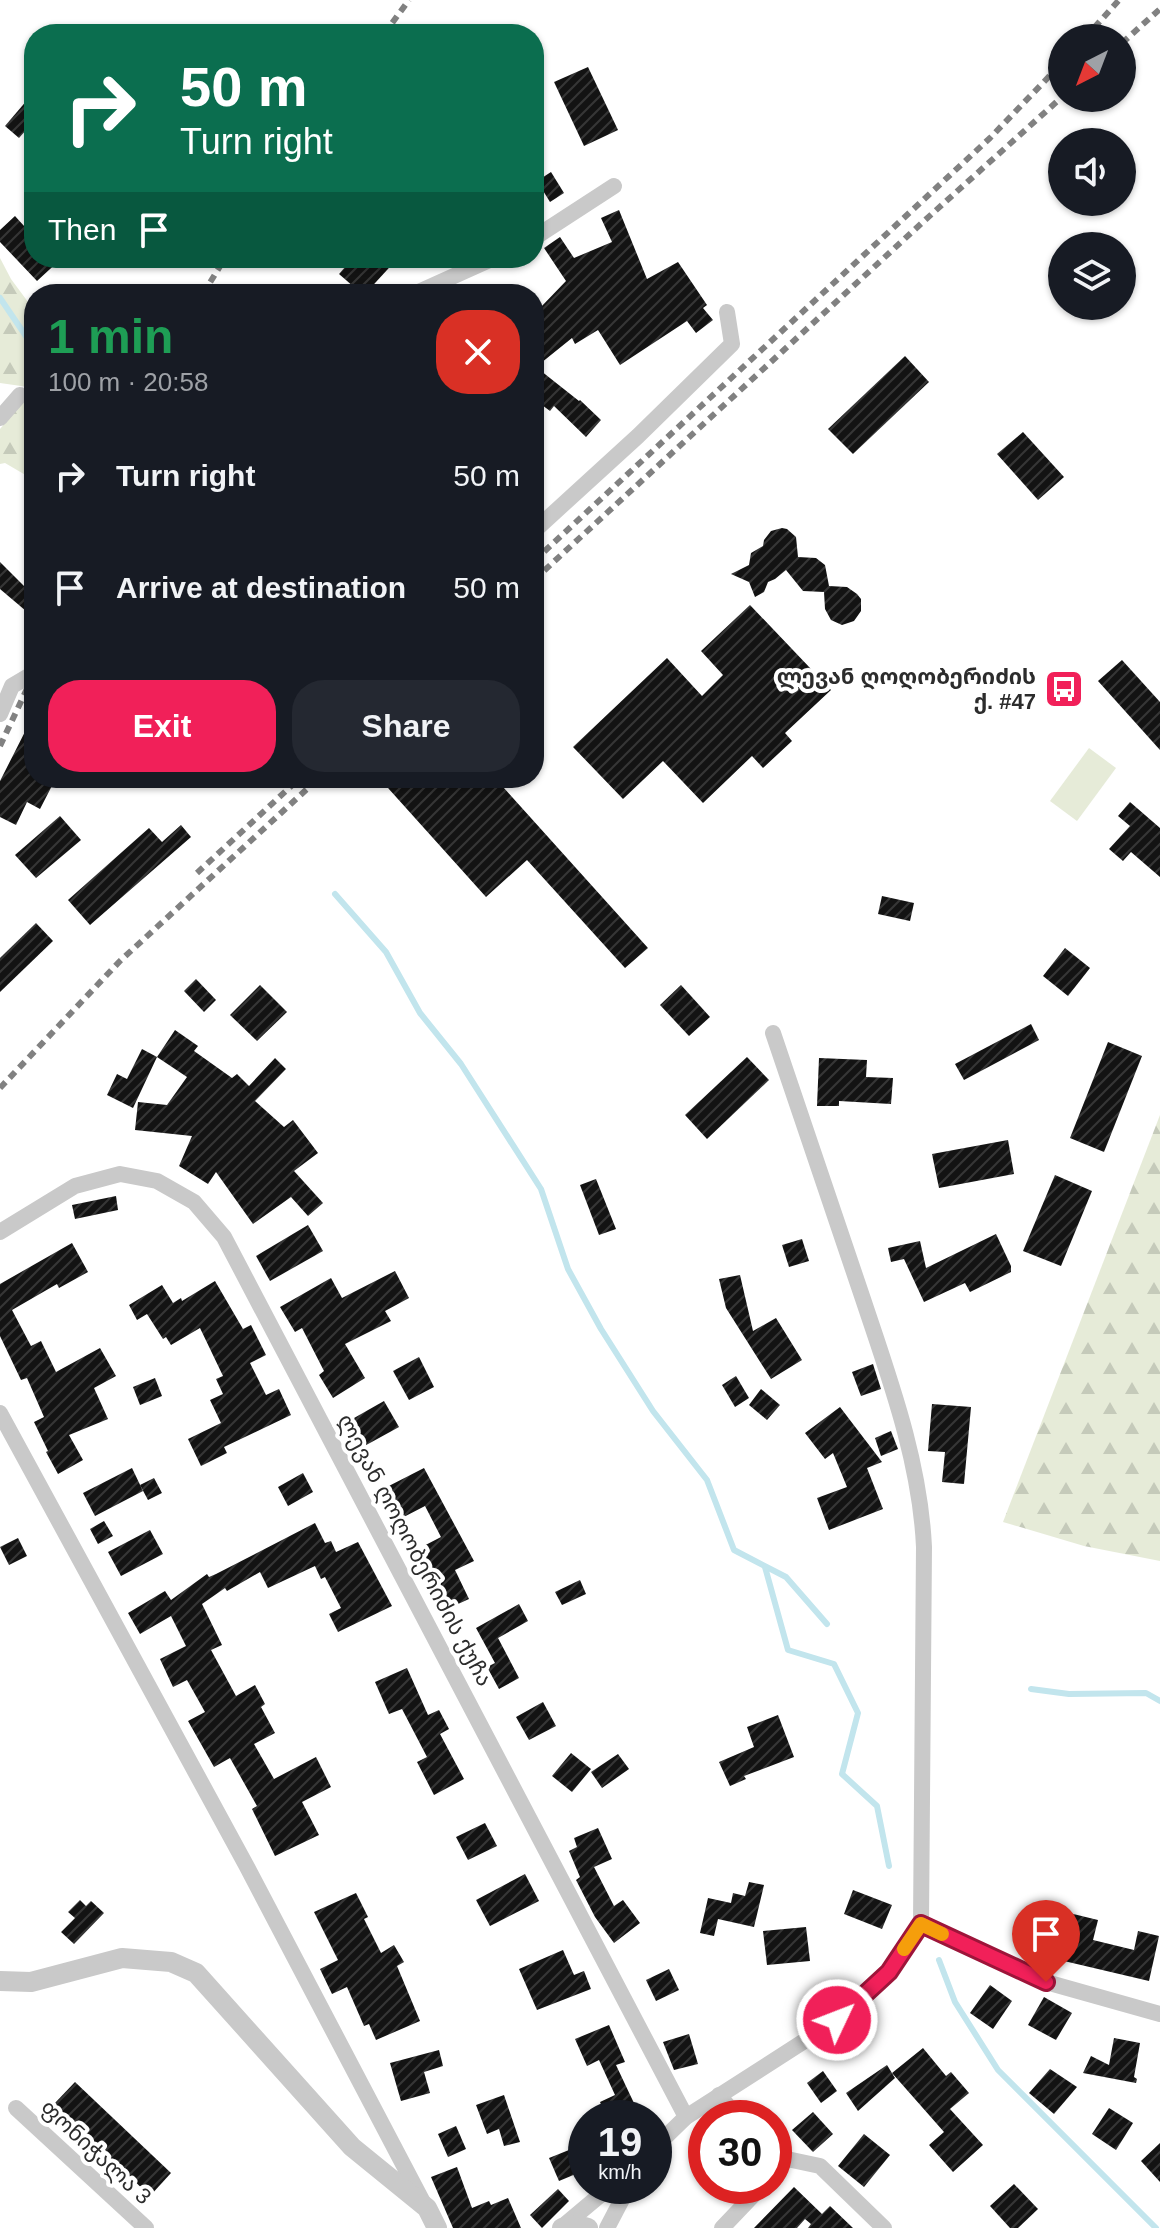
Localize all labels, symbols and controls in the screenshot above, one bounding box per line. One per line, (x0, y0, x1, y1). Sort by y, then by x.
north arrow (1048, 24, 1136, 112)
map controls (1048, 24, 1136, 320)
text: 50 m (180, 55, 308, 118)
icon: right (48, 56, 152, 160)
text: Turn right (180, 121, 333, 162)
button: sound (1048, 128, 1136, 216)
icon: arrive (132, 208, 176, 252)
text: Then (48, 213, 116, 246)
button: layers (1048, 232, 1136, 320)
text: 1 min (48, 310, 173, 363)
button: close (436, 310, 520, 394)
text: 100 m · 20:58 (48, 367, 208, 397)
icon: right (48, 454, 92, 498)
text: Turn right (116, 459, 255, 492)
text: 50 m (453, 459, 520, 492)
icon: arrive (48, 566, 92, 610)
text: Arrive at destination (116, 571, 406, 604)
text: 50 m (453, 571, 520, 604)
place label: ლევან ღოღობერიძის ქ. #47 (777, 664, 1036, 714)
bus stop icon: ლევან ღოღობერიძის ქ. #47 (1043, 668, 1085, 710)
button: Exit (48, 680, 276, 772)
button: Share (292, 680, 520, 772)
street label: ლევან ღოღობერიძის ქუჩა (332, 1410, 497, 1691)
pin (1012, 1900, 1080, 1982)
icon: arrive (1024, 1912, 1068, 1956)
position arrow (795, 1978, 879, 2062)
street label: ფონიჭალა 3 (35, 2095, 156, 2210)
speed limit sign: 30 (688, 2100, 792, 2204)
text: 19 (598, 2120, 642, 2164)
text: km/h (598, 2161, 642, 2183)

